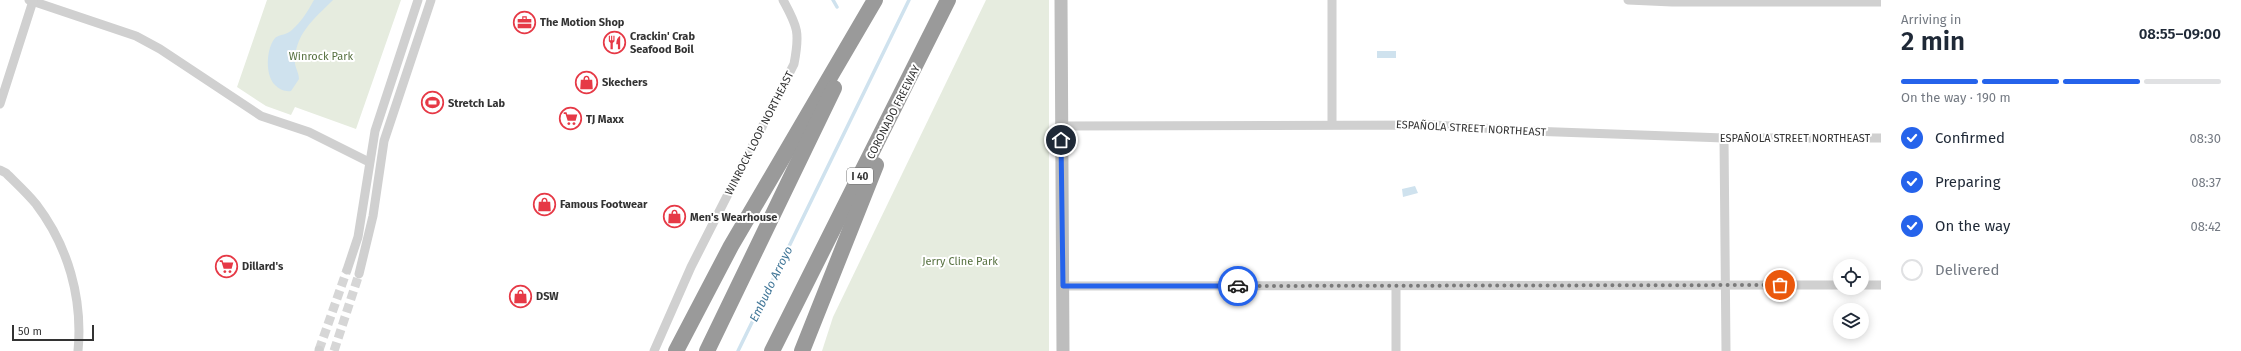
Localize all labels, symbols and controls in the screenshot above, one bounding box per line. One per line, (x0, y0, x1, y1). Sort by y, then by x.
office icon: The Motion Shop (511, 9, 537, 35)
text: Arriving in (1901, 12, 1961, 27)
place label: The Motion Shop (540, 16, 625, 29)
text: 08:55–09:00 (2139, 25, 2221, 43)
text: 2 min (1901, 26, 1965, 57)
restaurant icon: Crackin' Crab Seafood Boil (601, 29, 627, 55)
place label: Crackin' Crab Seafood Boil (630, 30, 695, 56)
park label: Winrock Park (289, 50, 354, 63)
street label: CORONADO FREEWAY (864, 63, 923, 161)
shop icon: Skechers (573, 69, 599, 95)
street label: WINROCK LOOP NORTHEAST (722, 69, 797, 197)
place label: Skechers (602, 76, 648, 89)
sports icon: Stretch Lab (420, 90, 446, 116)
text: On the way · 190 m (1901, 90, 2011, 105)
place label: Stretch Lab (448, 97, 506, 110)
supermarket icon: TJ Maxx (558, 106, 584, 132)
place label: TJ Maxx (586, 113, 624, 126)
street label: ESPAÑOLA STREET NORTHEAST (1396, 118, 1547, 139)
pin (1044, 123, 1078, 157)
icon: check (1901, 127, 1923, 149)
icon: home (1050, 129, 1072, 151)
text: Confirmed (1935, 129, 2005, 147)
text: 08:30 (2190, 131, 2221, 146)
street label: ESPAÑOLA STREET NORTHEAST (1720, 132, 1871, 145)
road number: I 40 (847, 168, 873, 184)
icon: check (1901, 171, 1923, 193)
text: Preparing (1935, 173, 2000, 191)
text: 08:37 (2191, 175, 2221, 190)
shop icon: Famous Footwear (532, 191, 558, 217)
place label: Famous Footwear (560, 198, 648, 211)
shop icon: Men's Wearhouse (662, 204, 688, 230)
place label: Men's Wearhouse (690, 211, 777, 224)
icon: check (1901, 215, 1923, 237)
text: On the way (1935, 217, 2010, 235)
text: 08:42 (2190, 219, 2221, 234)
water label: Embudo Arroyo (747, 244, 795, 324)
supermarket icon: Dillard's (214, 253, 240, 279)
park label: Jerry Cline Park (922, 255, 998, 268)
map controls (1833, 259, 1869, 339)
button: locate (1833, 259, 1869, 295)
place label: Dillard's (242, 260, 284, 273)
text: Delivered (1935, 261, 1999, 279)
courier (1218, 266, 1258, 306)
pin (1763, 268, 1797, 302)
icon: bag (1769, 274, 1791, 296)
icon: car (1227, 275, 1249, 297)
shop icon: DSW (507, 283, 533, 309)
place label: DSW (536, 290, 559, 303)
button: layers (1833, 303, 1869, 339)
scale bar (12, 323, 94, 342)
text: 50 m (18, 325, 42, 338)

